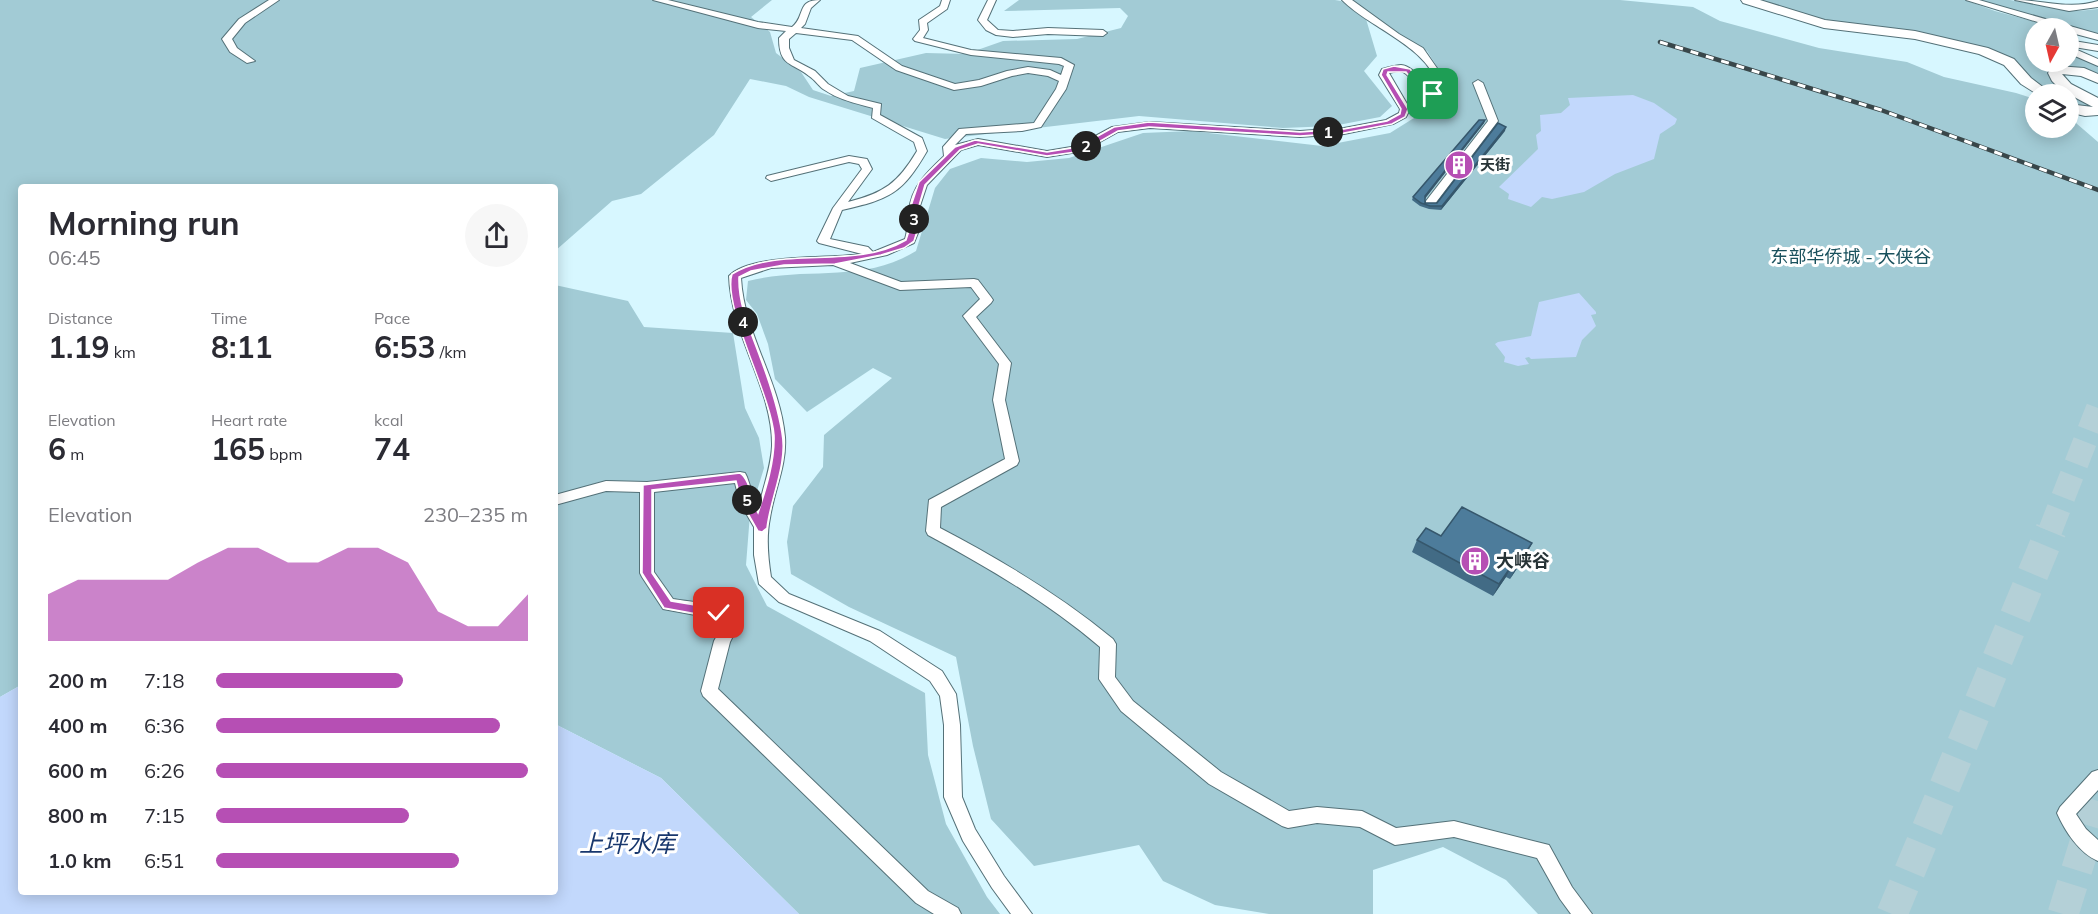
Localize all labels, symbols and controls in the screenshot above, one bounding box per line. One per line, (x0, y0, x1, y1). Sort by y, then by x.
north arrow (2025, 18, 2079, 72)
map controls (2025, 18, 2079, 138)
pin (1407, 68, 1458, 119)
icon: arrive (1416, 77, 1449, 110)
button: layers (2025, 84, 2079, 138)
pin: 1 (1313, 117, 1343, 147)
text: 1 (1323, 122, 1333, 142)
pin: 2 (1071, 131, 1101, 161)
text: 2 (1081, 136, 1091, 156)
building icon: 天街 (1443, 149, 1475, 181)
place label: 天街 (1480, 155, 1510, 174)
text: Morning run (48, 202, 240, 243)
button: share (465, 204, 528, 267)
pin: 3 (899, 204, 929, 234)
text: 3 (909, 209, 919, 229)
text: 06:45 (48, 245, 101, 270)
park label: 东部华侨城 - 大侠谷 (1770, 245, 1932, 268)
pin: 4 (728, 307, 758, 337)
text: Distance (48, 308, 113, 328)
text: Time (211, 308, 247, 328)
text: Pace (374, 308, 410, 328)
text: 4 (738, 312, 748, 332)
text: 1.19 (48, 328, 109, 366)
text: 8:11 (211, 328, 272, 366)
text: 6:53 (374, 328, 435, 366)
text: km (109, 342, 136, 362)
text: /km (435, 342, 466, 362)
text: Elevation (48, 410, 116, 430)
text: Heart rate (211, 410, 287, 430)
text: kcal (374, 410, 403, 430)
text: 6 (48, 430, 66, 468)
text: 165 (211, 430, 265, 468)
text: 74 (374, 430, 410, 468)
text: m (66, 444, 84, 464)
text: bpm (265, 444, 302, 464)
pin: 5 (732, 485, 762, 515)
text: 5 (742, 490, 752, 510)
text: Elevation (48, 502, 133, 527)
text: 230–235 m (423, 502, 528, 527)
building icon: 大峡谷 (1459, 545, 1491, 577)
place label: 大峡谷 (1496, 549, 1550, 572)
pin (693, 587, 744, 638)
icon: check (702, 596, 735, 629)
text: 200 m (48, 668, 107, 693)
text: 7:18 (144, 668, 185, 693)
text: 400 m (48, 713, 107, 738)
text: 6:36 (144, 713, 185, 738)
text: 600 m (48, 758, 107, 783)
text: 6:26 (144, 758, 185, 783)
text: 800 m (48, 803, 107, 828)
text: 7:15 (144, 803, 185, 828)
water label: 上坪水库 (579, 828, 679, 858)
text: 1.0 km (48, 848, 111, 873)
text: 6:51 (144, 848, 185, 873)

